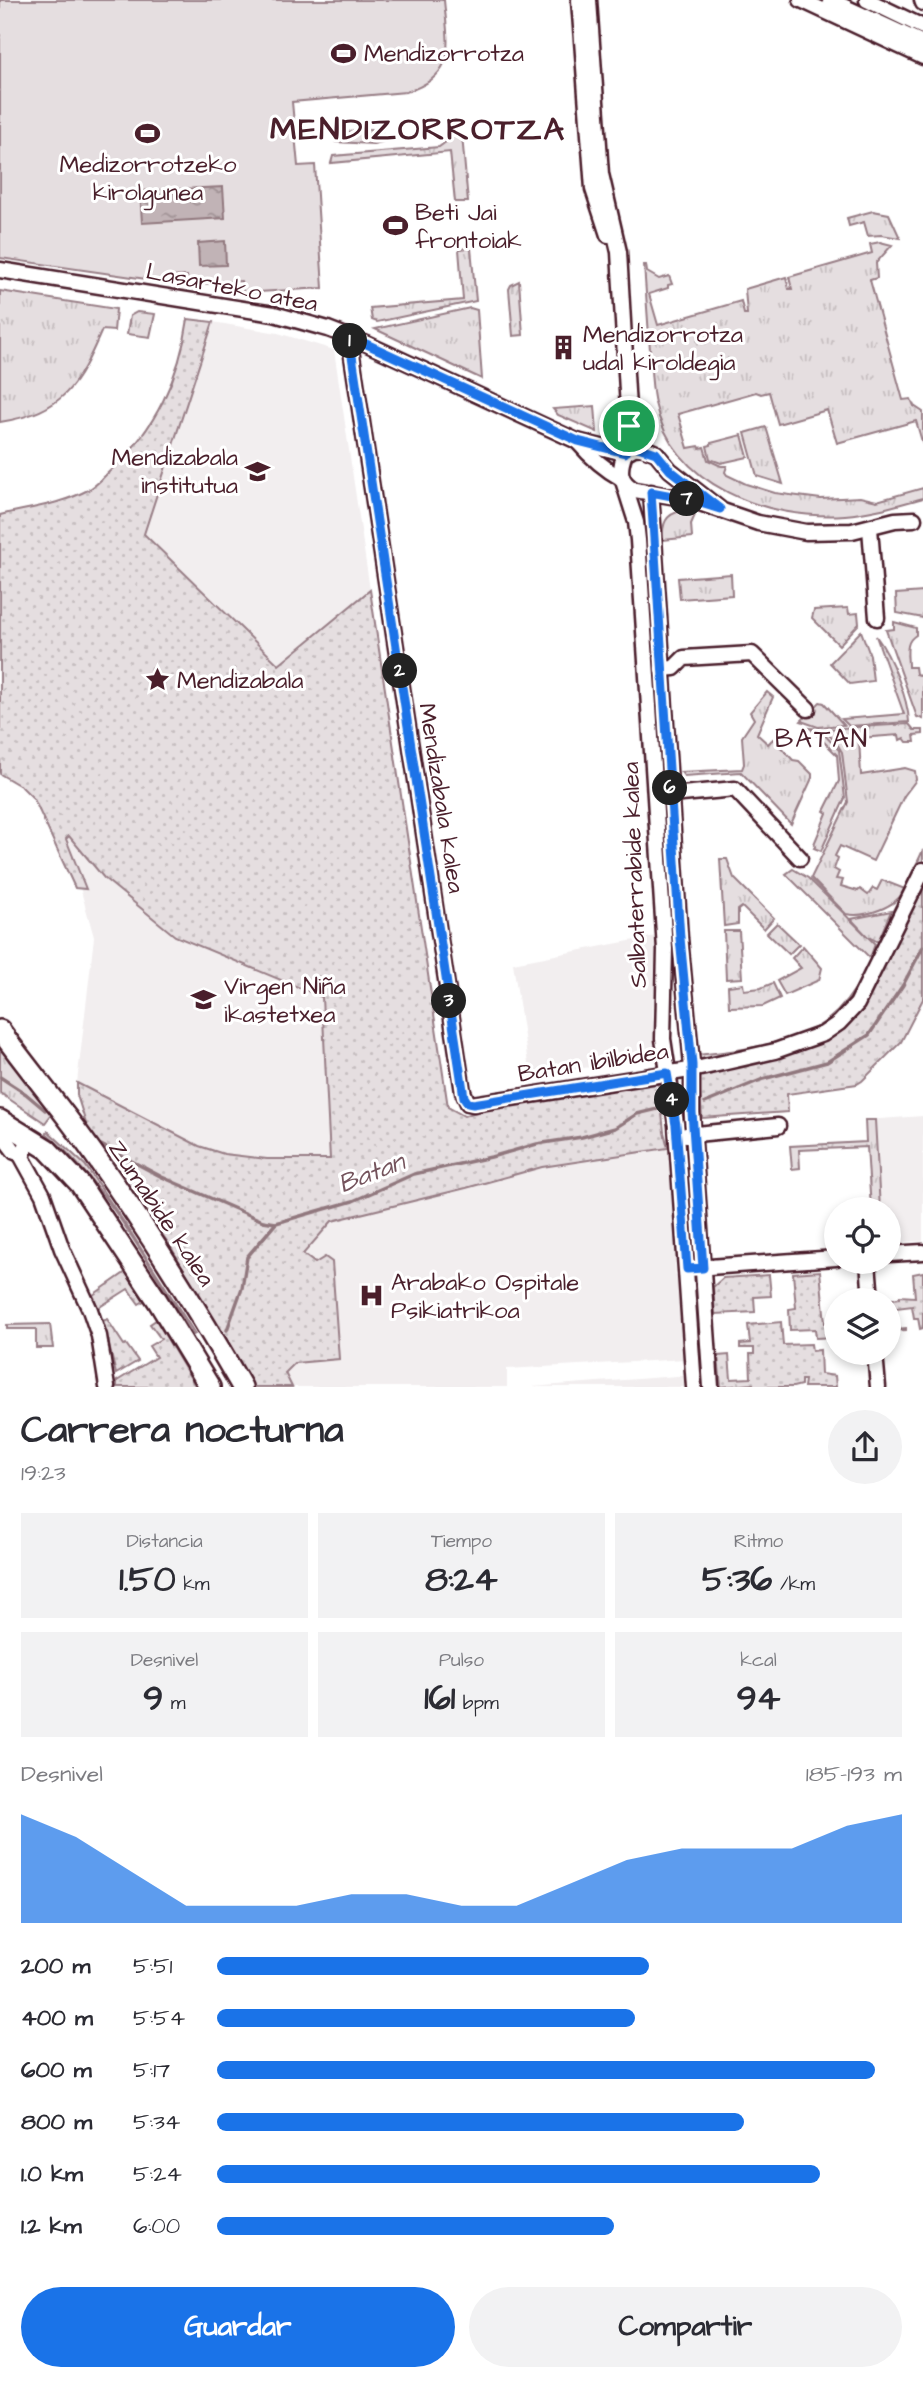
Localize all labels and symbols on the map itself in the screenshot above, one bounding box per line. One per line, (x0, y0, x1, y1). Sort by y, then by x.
place label: Mendizorrotza (364, 37, 524, 71)
sports icon: Mendizorrotza (330, 39, 358, 67)
district label: MENDIZORROTZA (270, 107, 566, 152)
sports icon: Medizorrotzeko kirolgunea (134, 119, 162, 147)
place label: Medizorrotzeko kirolgunea (60, 148, 237, 211)
place label: Beti Jai frontoiak (415, 196, 522, 258)
sports icon: Beti Jai frontoiak (381, 212, 409, 240)
street label: Lasarteko atea (143, 255, 320, 321)
place label: Mendizorrotza udal kiroldegia (583, 318, 743, 381)
pin: 1 (332, 324, 368, 358)
building icon: Mendizorrotza udal kiroldegia (549, 334, 577, 362)
pin (599, 396, 659, 456)
place label: Mendizabala institutua (111, 441, 238, 503)
school or university icon: Mendizabala institutua (244, 457, 272, 485)
pin: 7 (670, 482, 704, 516)
pin: 2 (382, 654, 418, 688)
place label: Mendizabala (177, 664, 304, 698)
place icon: Mendizabala (143, 666, 171, 694)
street label: Mendizabala kalea (409, 701, 473, 896)
district label: BATAN (775, 721, 869, 757)
street label: Salbaterrabide kalea (614, 761, 656, 989)
pin: 6 (652, 770, 688, 806)
place label: Virgen Niña ikastetxea (224, 970, 346, 1032)
pin: 3 (432, 984, 466, 1018)
school or university icon: Virgen Niña ikastetxea (190, 986, 218, 1014)
street label: Batan ibilbidea (515, 1034, 671, 1092)
pin: 4 (654, 1082, 690, 1118)
street label: Zumabide kalea (100, 1134, 223, 1293)
water label: Batan (333, 1143, 412, 1202)
place label: Arabako Ospitale Psikiatrikoa (391, 1266, 579, 1328)
hospital icon: Arabako Ospitale Psikiatrikoa (357, 1282, 385, 1310)

